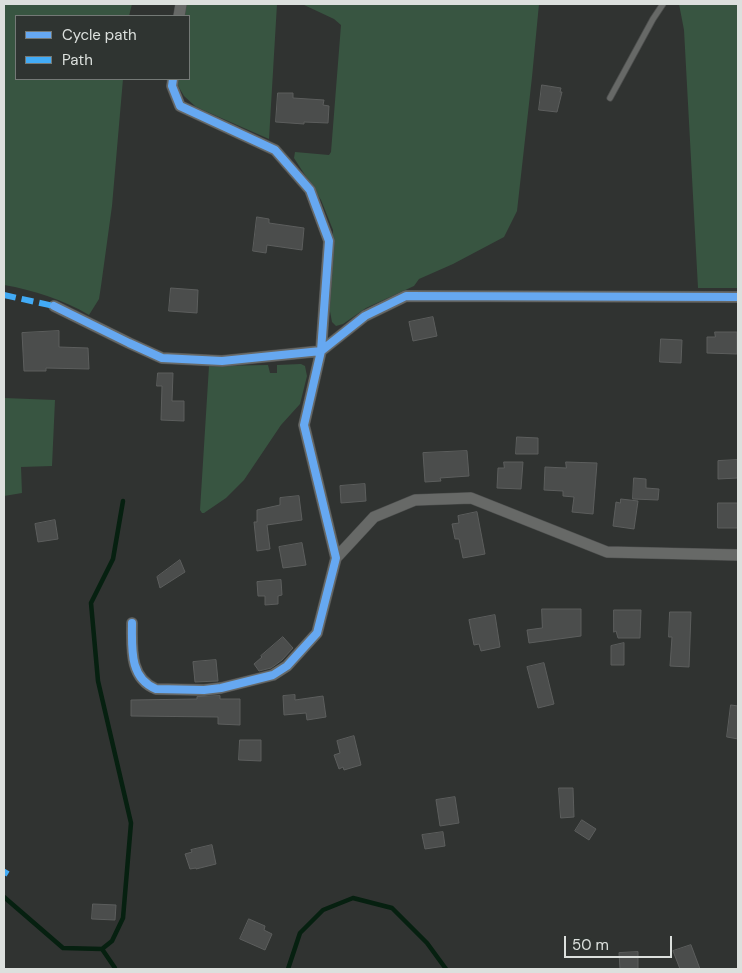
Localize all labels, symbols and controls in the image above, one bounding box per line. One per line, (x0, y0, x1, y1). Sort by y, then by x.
legend (15, 15, 190, 80)
text: Cycle path (62, 25, 137, 45)
text: Path (62, 50, 93, 70)
scale bar (567, 926, 674, 958)
text: 50 m (572, 935, 609, 955)

